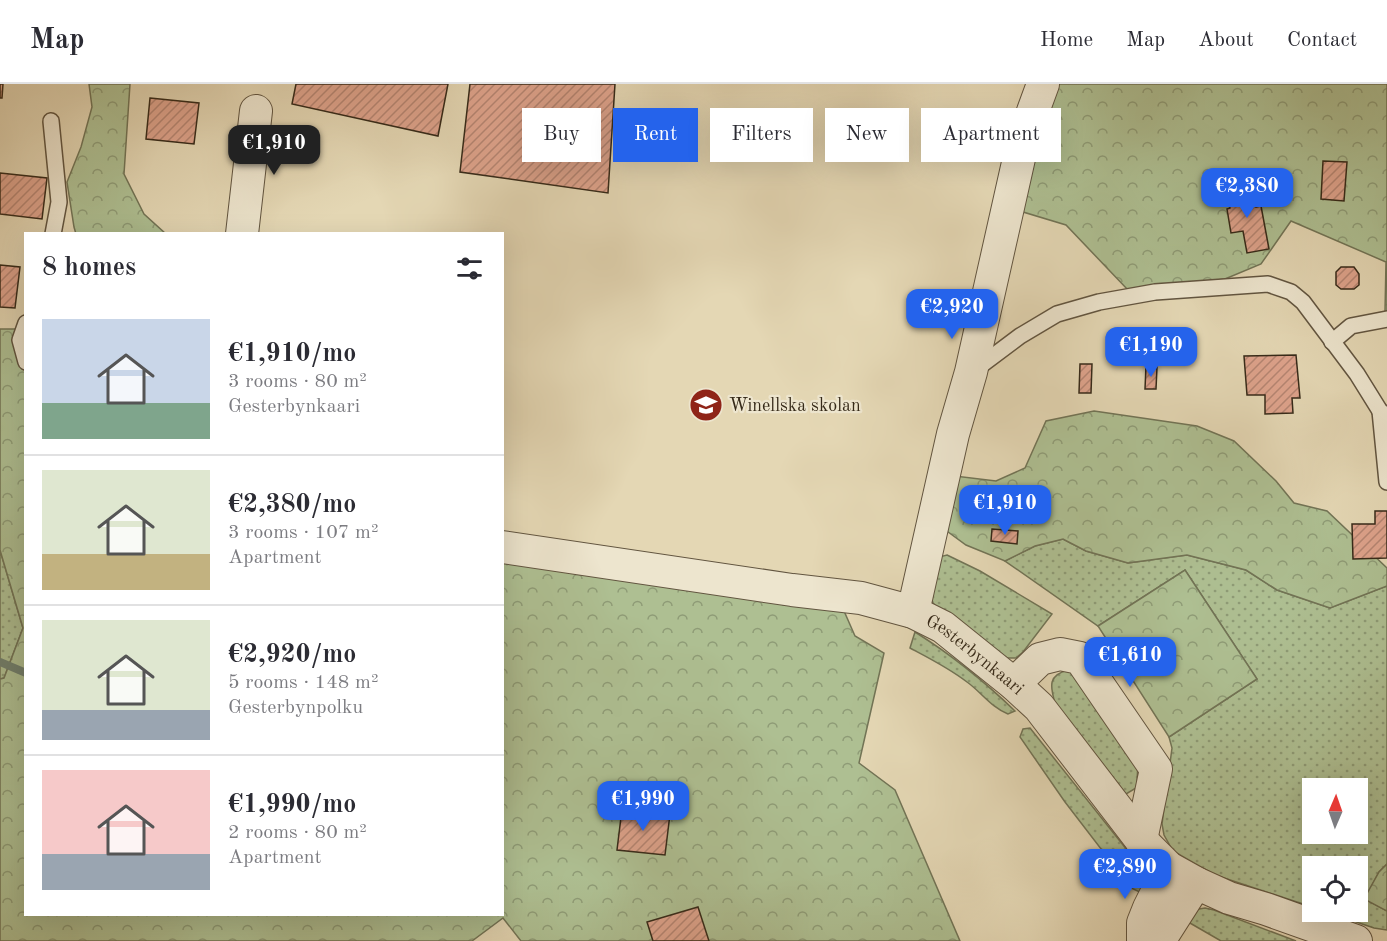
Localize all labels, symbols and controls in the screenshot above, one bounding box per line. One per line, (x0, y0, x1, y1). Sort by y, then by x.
text: Map (30, 27, 84, 55)
text: Home (1040, 30, 1093, 51)
text: Map (1126, 30, 1165, 51)
text: About (1198, 30, 1254, 51)
text: Contact (1287, 30, 1357, 51)
chip: Buy (522, 108, 601, 162)
chip: Rent (613, 108, 698, 162)
chip: Filters (710, 108, 813, 162)
chip: New (825, 108, 909, 162)
chip: Apartment (921, 108, 1061, 162)
pin: €1,910 (225, 125, 323, 176)
text: €1,910 (242, 134, 306, 154)
pin: €2,380 (1198, 168, 1296, 219)
text: €2,380 (1215, 177, 1279, 197)
icon: filters (453, 252, 486, 285)
text: 8 homes (42, 255, 136, 281)
pin: €2,920 (903, 289, 1001, 340)
text: €2,920 (920, 298, 984, 318)
pin: €1,190 (1102, 327, 1200, 378)
text: €1,190 (1119, 336, 1183, 356)
text: €1,910/mo (228, 341, 356, 367)
icon: home (90, 343, 162, 415)
text: 3 rooms · 80 m² (228, 372, 367, 392)
school or university icon: Winellska skolan (688, 387, 724, 423)
text: Gesterbynkaari (228, 397, 360, 417)
place label: Winellska skolan (729, 397, 861, 415)
pin: €1,910 (956, 485, 1054, 536)
text: €2,380/mo (228, 492, 356, 518)
icon: home (90, 494, 162, 566)
text: €1,910 (973, 494, 1037, 514)
text: 3 rooms · 107 m² (228, 523, 378, 543)
text: Apartment (228, 548, 322, 568)
street label: Gesterbynkaari (923, 612, 1027, 699)
pin: €1,610 (1081, 637, 1179, 688)
text: €2,920/mo (228, 642, 356, 668)
icon: home (90, 644, 162, 716)
text: €1,610 (1098, 646, 1162, 666)
text: 5 rooms · 148 m² (228, 673, 378, 693)
text: Gesterbynpolku (228, 698, 363, 718)
north arrow (1302, 778, 1368, 844)
map controls (1302, 778, 1368, 922)
pin: €1,990 (594, 781, 692, 832)
text: €1,990 (611, 790, 675, 810)
text: €1,990/mo (228, 792, 356, 818)
icon: home (90, 794, 162, 866)
text: 2 rooms · 80 m² (228, 823, 367, 843)
text: Apartment (228, 848, 322, 868)
pin: €2,890 (1076, 849, 1174, 900)
button: locate (1302, 856, 1368, 922)
text: €2,890 (1093, 858, 1157, 878)

